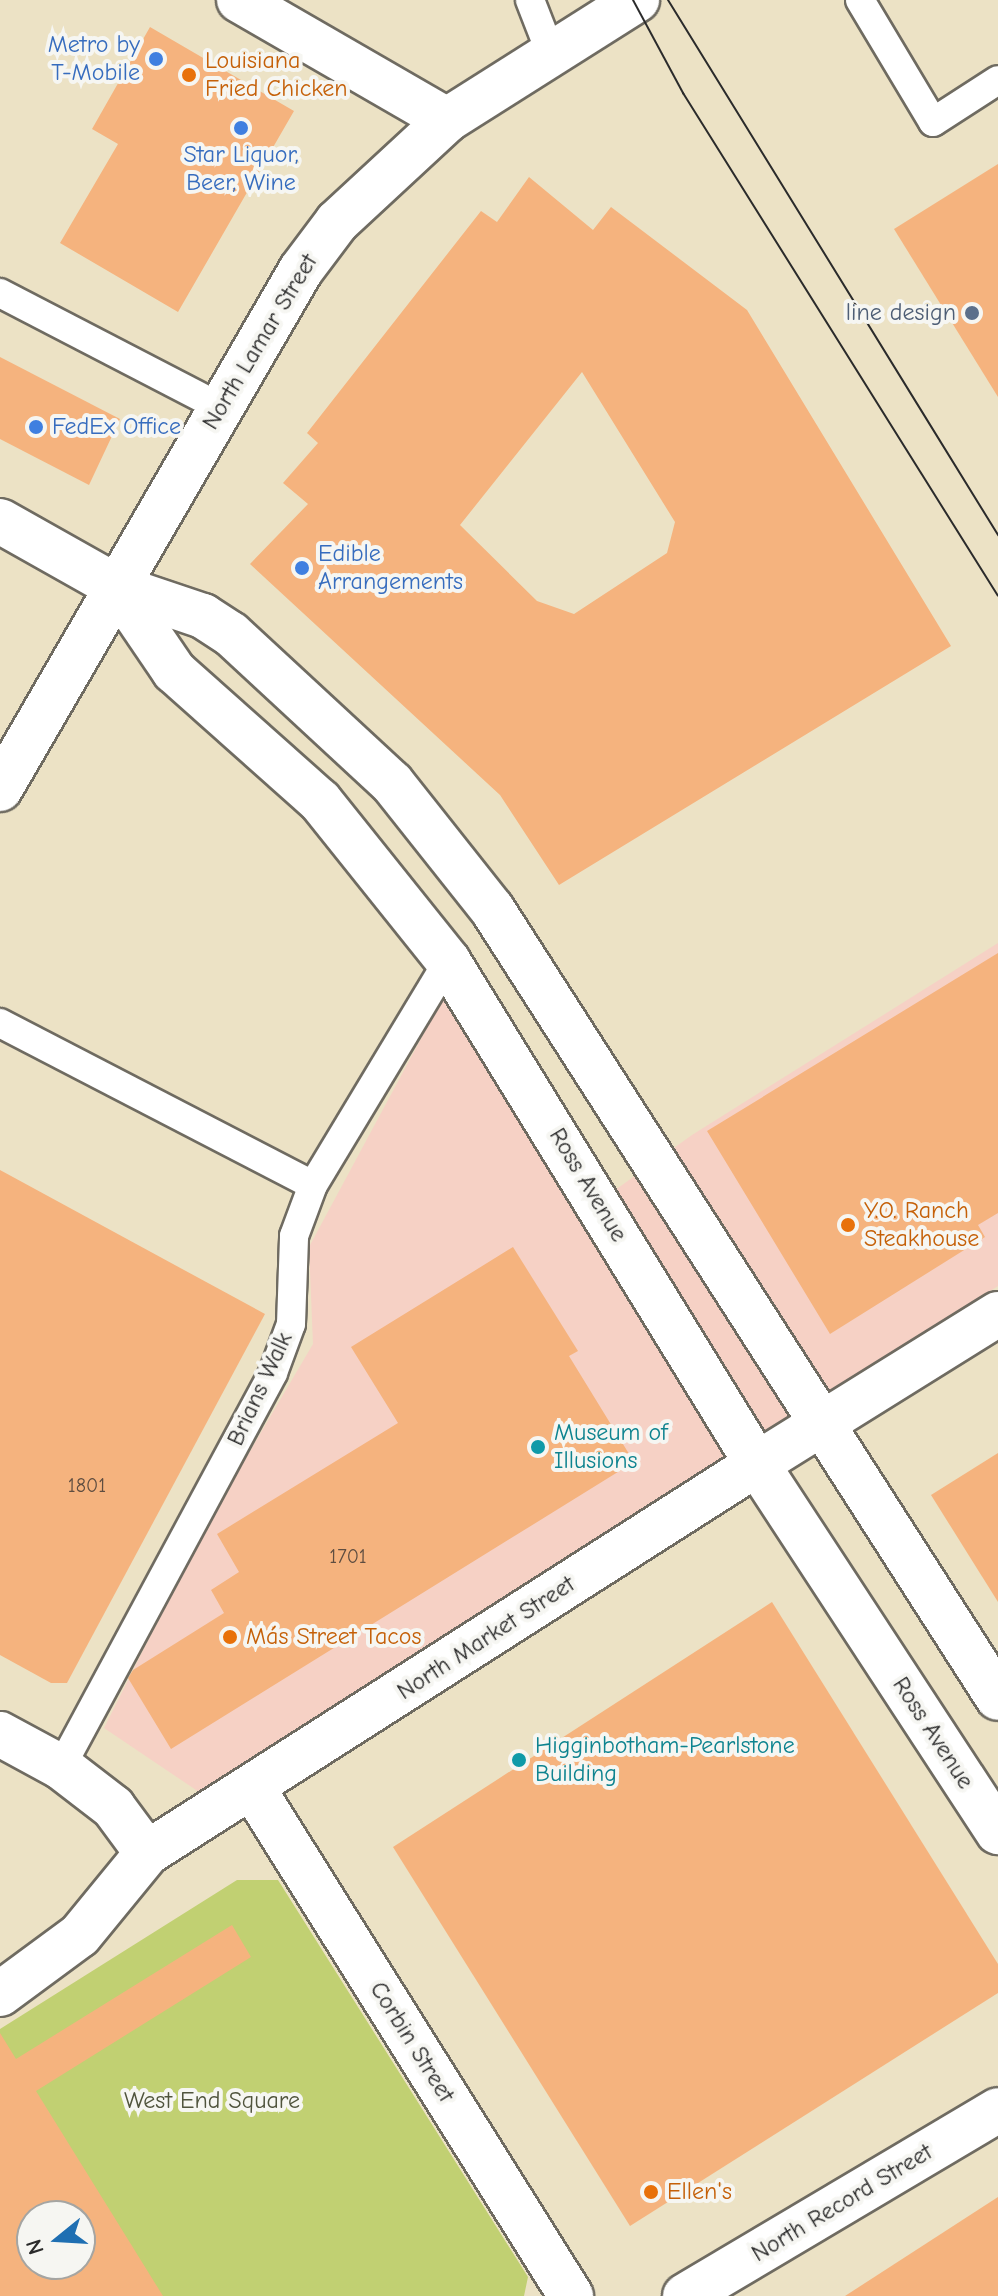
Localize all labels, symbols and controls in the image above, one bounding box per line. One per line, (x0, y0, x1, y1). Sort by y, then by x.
place label: Metro by T-Mobile (48, 31, 140, 87)
place label: Louisiana Fried Chicken (205, 47, 348, 103)
marker: Metro by T-Mobile (147, 50, 165, 68)
marker: Louisiana Fried Chicken (180, 66, 198, 84)
marker: Star Liquor, Beer, Wine (232, 119, 250, 137)
place label: Star Liquor, Beer, Wine (183, 141, 299, 197)
street label: North Lamar Street (196, 249, 324, 435)
place label: line design (846, 299, 956, 327)
marker: line design (963, 304, 981, 322)
place label: FedEx Office (52, 413, 181, 441)
marker: FedEx Office (27, 418, 45, 436)
place label: Edible Arrangements (318, 540, 463, 596)
marker: Edible Arrangements (293, 559, 311, 577)
street label: Ross Avenue (543, 1123, 633, 1247)
place label: Y.O. Ranch Steakhouse (864, 1197, 979, 1253)
marker: Y.O. Ranch Steakhouse (839, 1216, 857, 1234)
street label: Brians Walk (221, 1328, 299, 1450)
place label: Museum of Illusions (554, 1419, 668, 1475)
marker: Museum of Illusions (529, 1438, 547, 1456)
house number: 1801 (68, 1473, 106, 1497)
house number: 1701 (329, 1544, 367, 1568)
street label: North Market Street (392, 1570, 580, 1706)
place label: Más Street Tacos (246, 1623, 421, 1651)
marker: Más Street Tacos (221, 1628, 239, 1646)
street label: Ross Avenue (886, 1672, 980, 1794)
place label: Higginbotham-Pearlstone Building (535, 1732, 795, 1788)
marker: Higginbotham-Pearlstone Building (510, 1751, 528, 1769)
street label: Corbin Street (364, 1976, 460, 2108)
park label: West End Square (124, 2087, 300, 2115)
street label: North Record Street (746, 2138, 938, 2268)
place label: Ellen's (667, 2178, 732, 2206)
marker: Ellen's (642, 2183, 660, 2201)
north arrow (16, 2200, 96, 2280)
text: N (20, 2236, 50, 2258)

